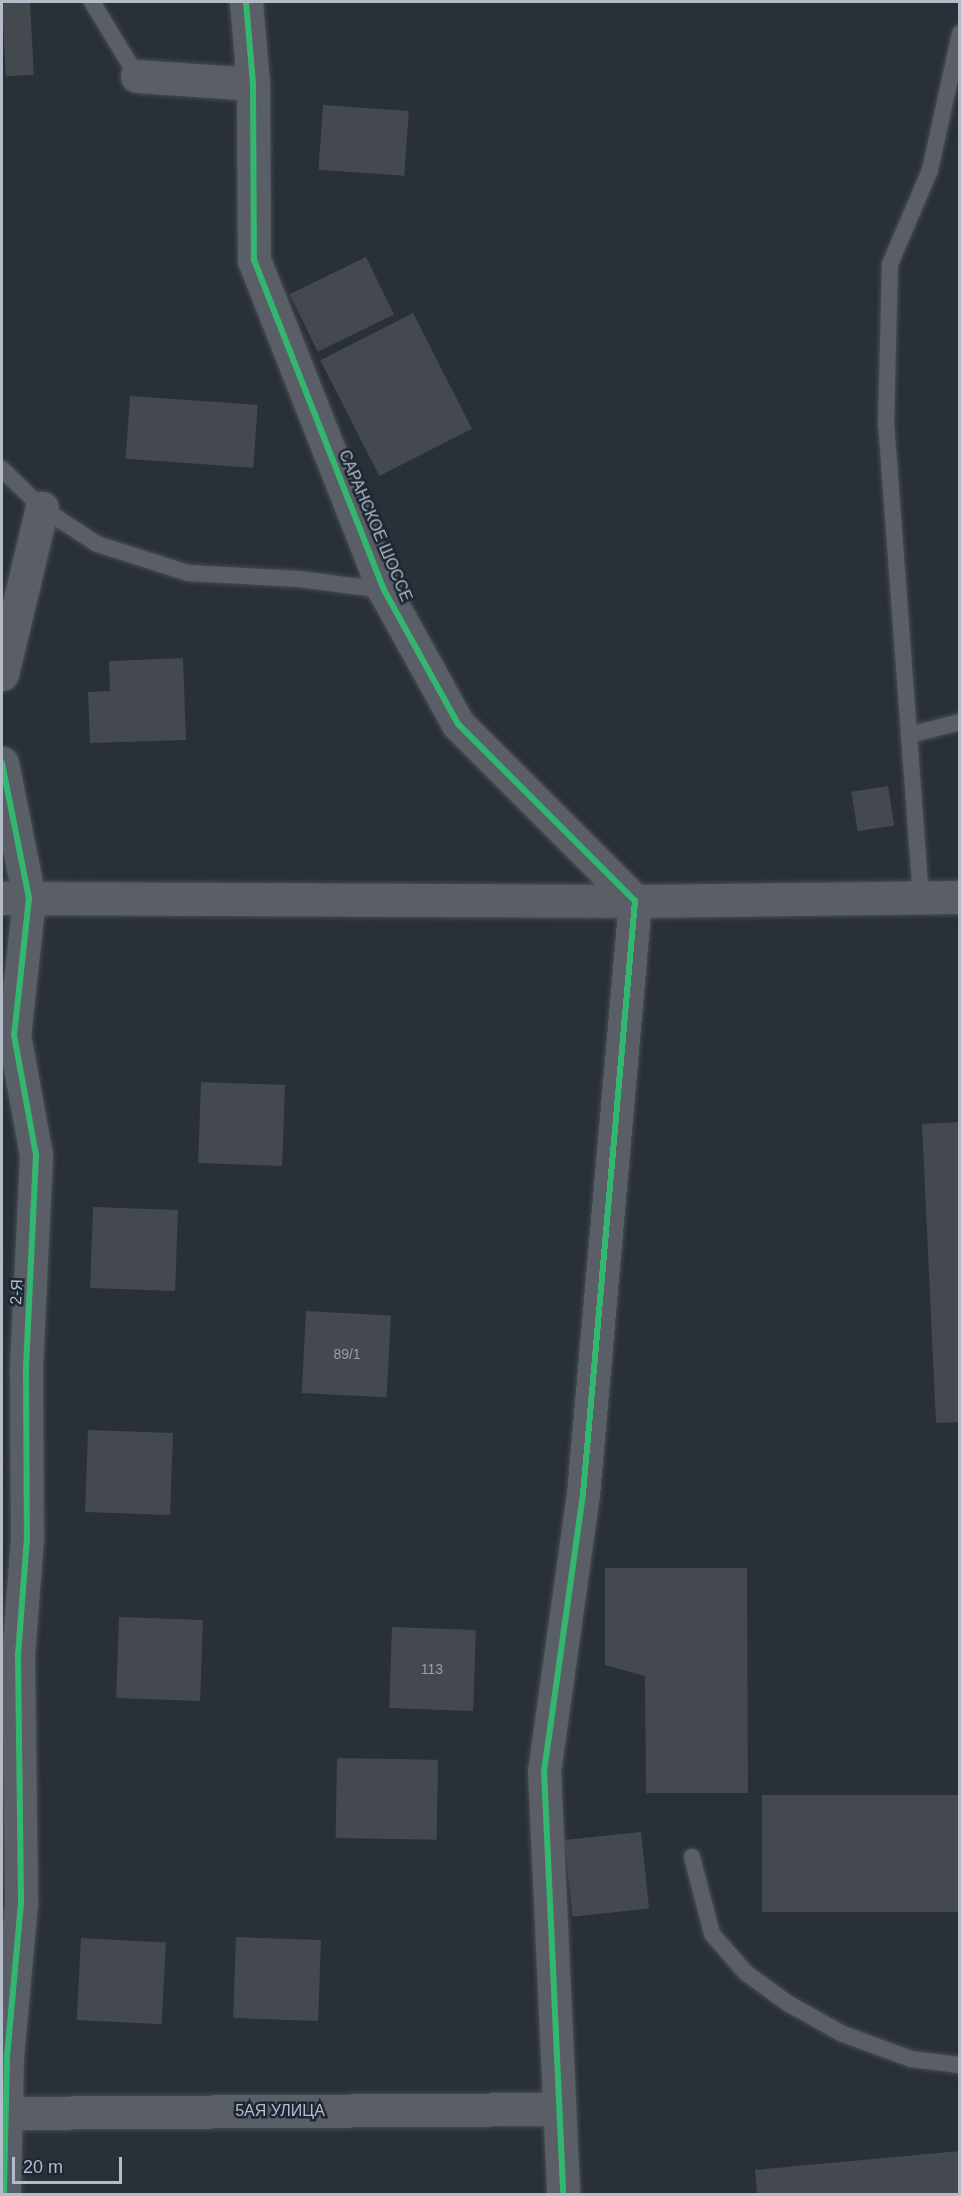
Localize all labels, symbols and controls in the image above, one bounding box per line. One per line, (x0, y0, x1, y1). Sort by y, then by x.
street label: САРАНСКОЕ ШОССЕ (334, 447, 416, 605)
street label: 2-Я (7, 1279, 27, 1305)
house number: 89/1 (333, 1346, 361, 1362)
house number: 113 (421, 1661, 443, 1677)
street label: 5АЯ УЛИЦА (235, 2101, 325, 2121)
scale bar (15, 2145, 124, 2183)
text: 20 m (23, 2157, 63, 2177)

